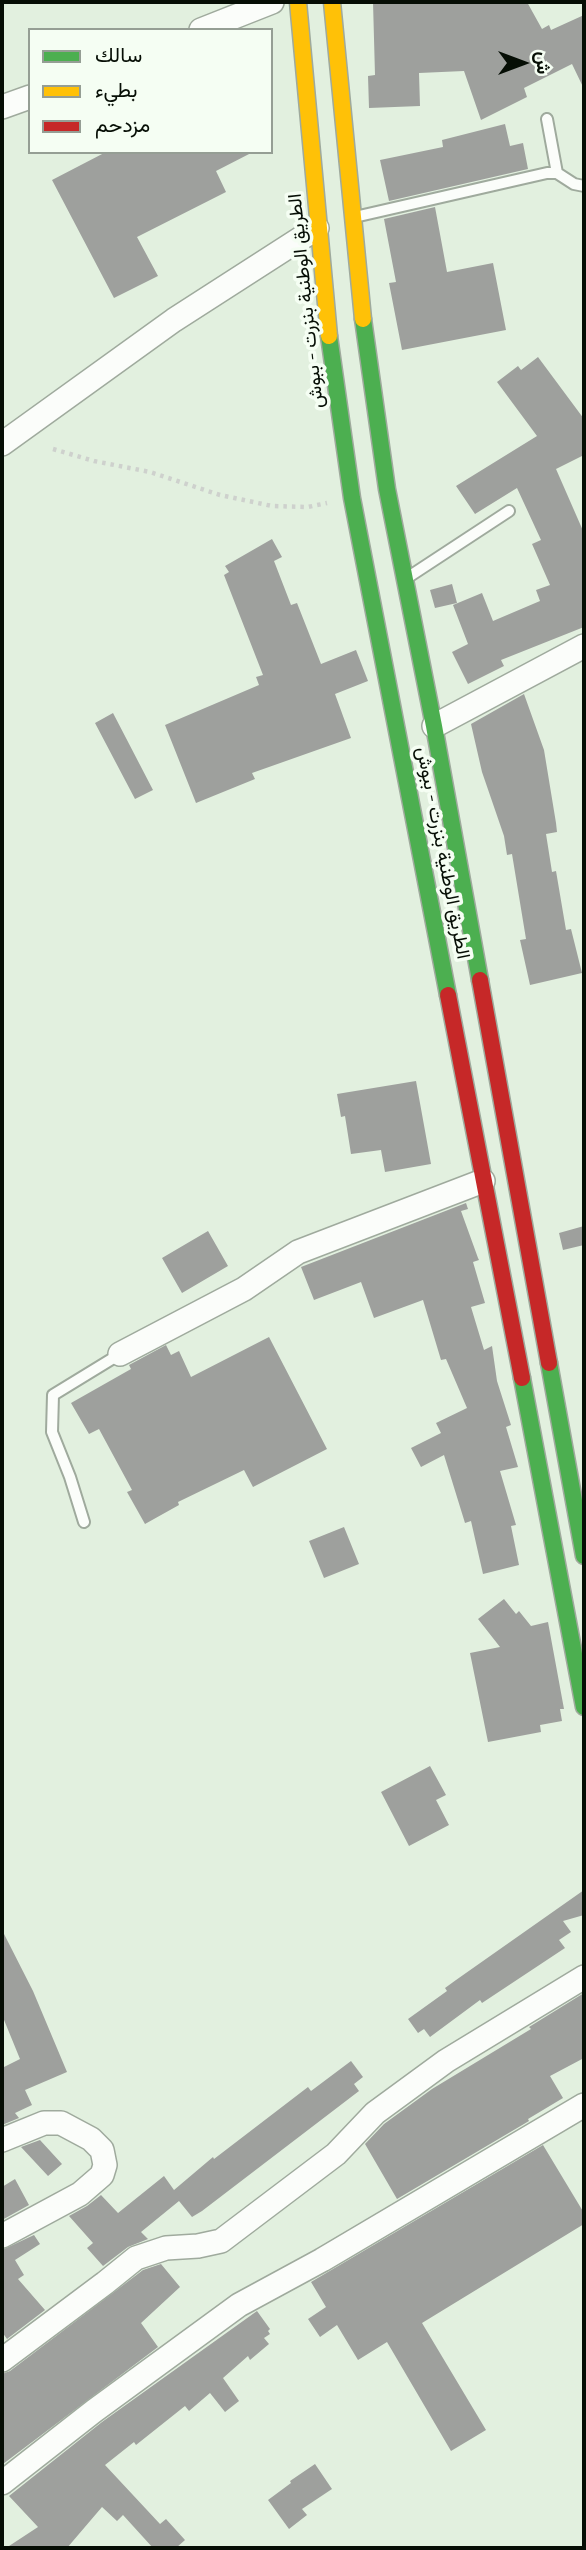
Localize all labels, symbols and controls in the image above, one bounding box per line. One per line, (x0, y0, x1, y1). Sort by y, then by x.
legend (28, 28, 273, 154)
north arrow (488, 28, 558, 98)
text: سالك (95, 42, 142, 67)
text: ش (533, 52, 555, 74)
text: بطيء (95, 77, 138, 102)
text: مزدحم (95, 112, 150, 137)
street label: الطريق الوطنية بنزرت - ببوش (283, 193, 329, 409)
street label: الطريق الوطنية بنزرت - ببوش (411, 745, 475, 961)

